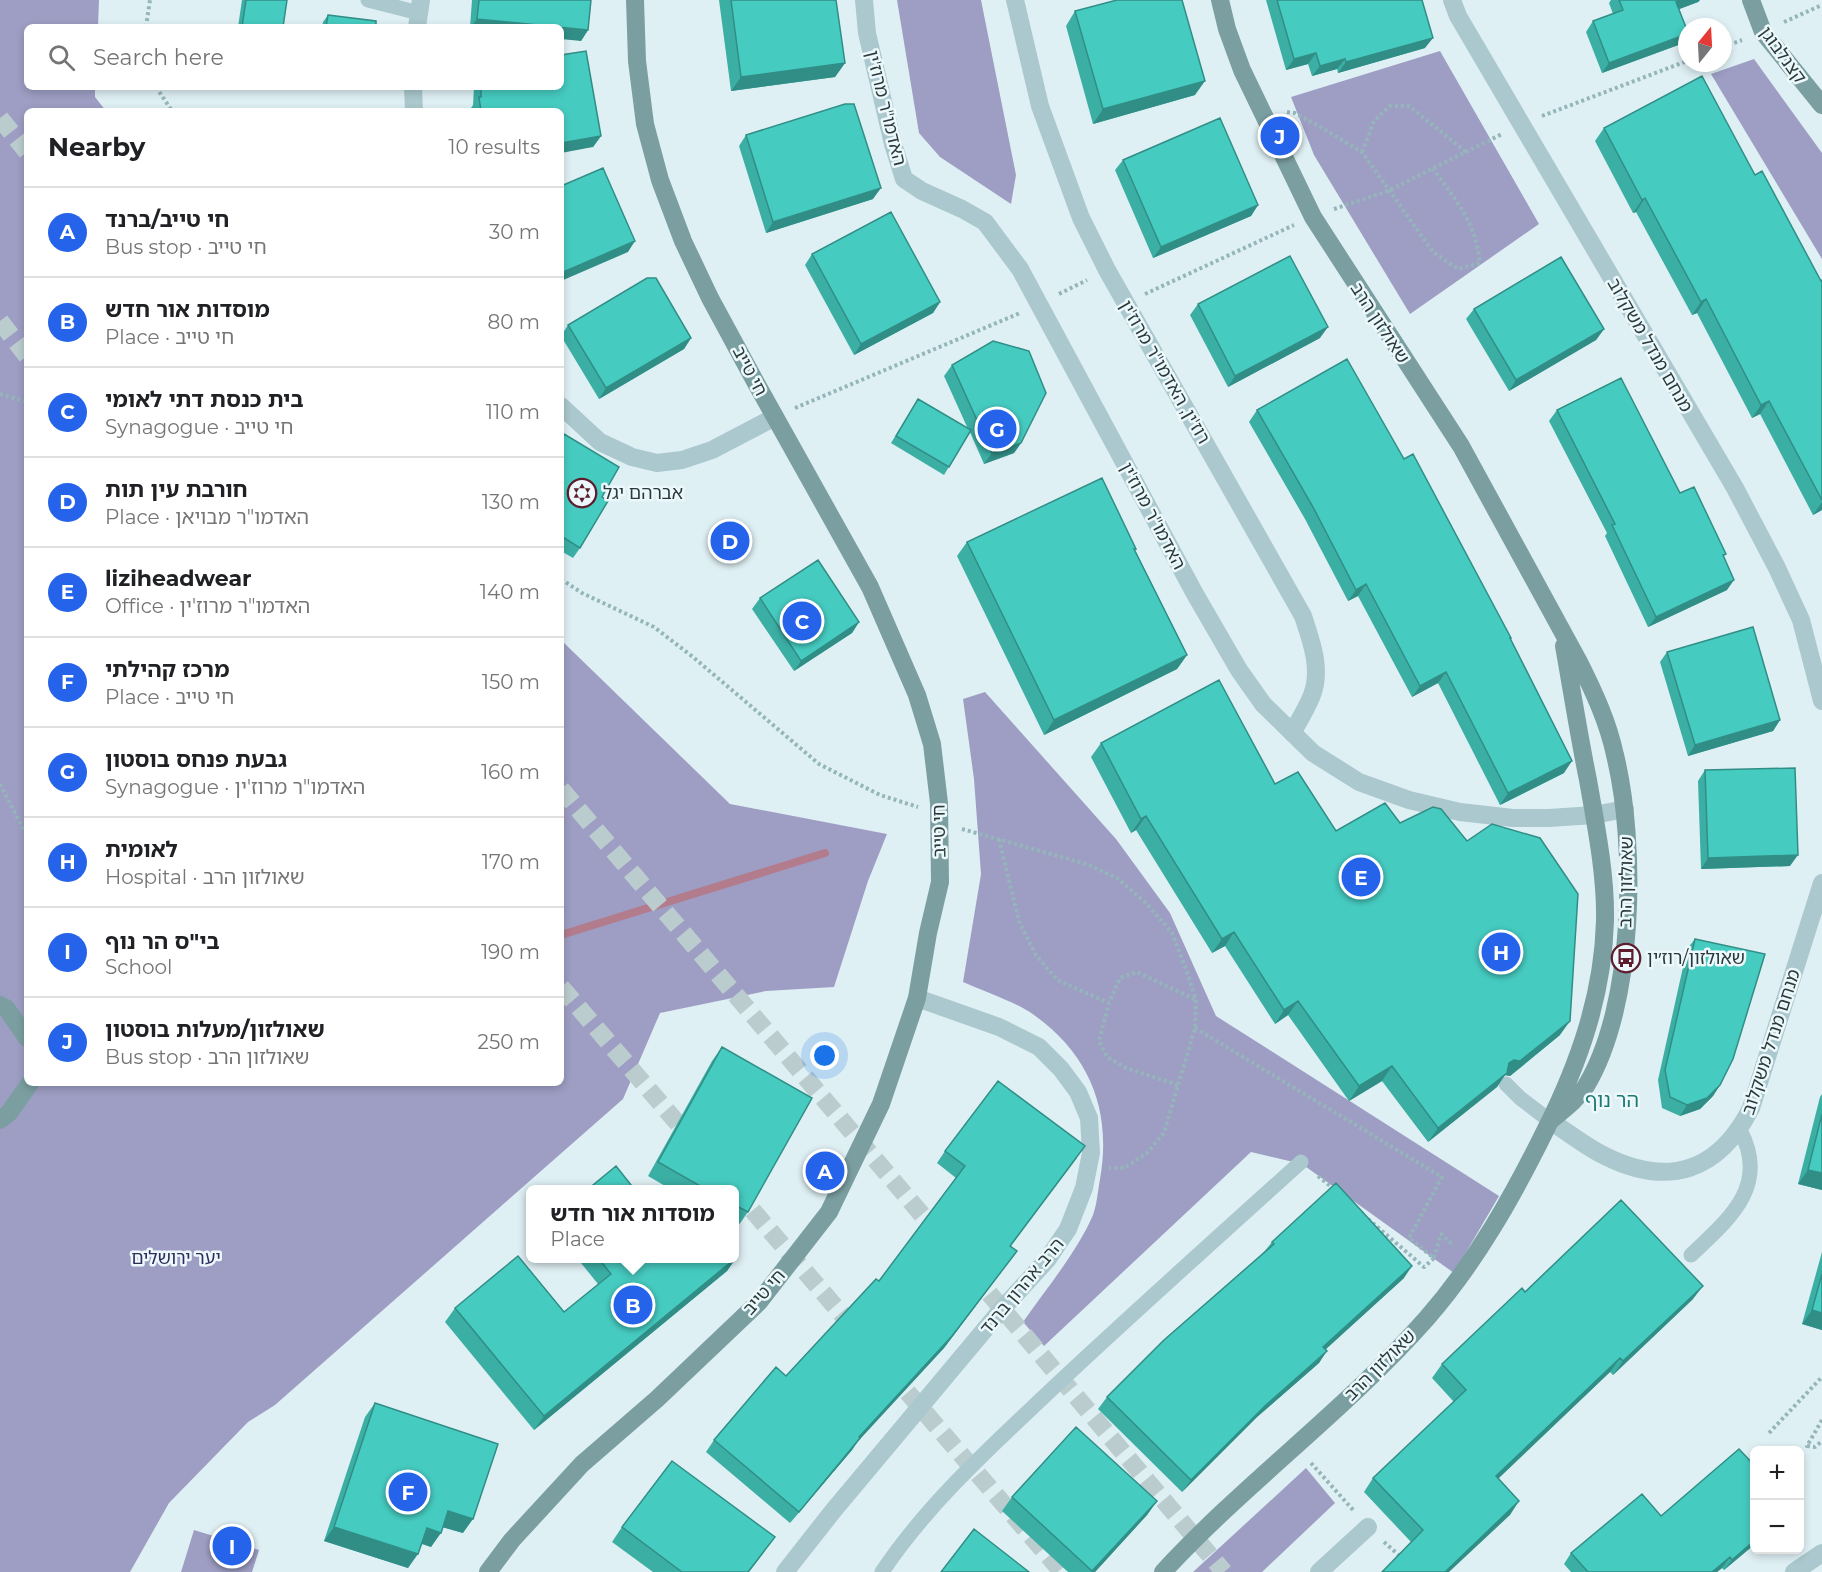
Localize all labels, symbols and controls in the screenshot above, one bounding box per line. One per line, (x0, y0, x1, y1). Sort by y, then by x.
north arrow (1678, 18, 1732, 72)
street label: קצנלבוגן (1755, 22, 1811, 88)
search box (24, 24, 564, 90)
icon: search (45, 41, 78, 74)
text: Search here (93, 44, 224, 71)
street label: האדמו"ר מרוז'ין (861, 48, 911, 168)
pin: J (1260, 114, 1300, 158)
text: Nearby (48, 131, 145, 163)
text: 10 results (448, 135, 540, 159)
text: חי טייב/ברנד (105, 206, 229, 233)
text: A (60, 220, 75, 244)
text: 30 m (489, 220, 540, 244)
text: Bus stop · חי טייב (105, 235, 267, 259)
street label: מנחם מנדל משקלוב (1603, 274, 1697, 416)
street label: שאולזון הרב (1346, 279, 1414, 367)
text: מוסדות אור חדש (105, 296, 270, 323)
street label: רוז'ין, האדמו"ר מרוז'ין (1115, 296, 1215, 448)
text: B (60, 310, 75, 334)
text: 80 m (488, 310, 540, 334)
text: Place · חי טייב (105, 325, 234, 349)
street label: חי טייב (728, 342, 772, 400)
text: בית כנסת דתי לאומי (105, 386, 304, 413)
text: C (60, 400, 75, 424)
text: 110 m (486, 400, 540, 424)
pin: G (978, 406, 1016, 452)
text: Synagogue · חי טייב (105, 415, 293, 439)
street label: האדמו"ר מרוז'ין (1116, 459, 1190, 573)
text: חורבת עין תות (105, 476, 248, 503)
synagogue icon: אברהם יגל (566, 477, 598, 509)
place label: אברהם יגל (603, 482, 683, 504)
text: D (59, 490, 76, 514)
text: 130 m (482, 490, 540, 514)
text: Place · האדמו"ר מבויאן (105, 505, 309, 529)
pin: D (710, 518, 750, 564)
text: liziheadwear (105, 565, 251, 592)
text: E (61, 580, 74, 604)
text: 140 m (480, 580, 540, 604)
text: Office · האדמו"ר מרוז'ין (105, 594, 310, 618)
pin: C (782, 598, 822, 644)
text: מרכז קהילתי (105, 656, 229, 683)
text: F (61, 670, 74, 694)
text: 150 m (482, 670, 540, 694)
text: Place · חי טייב (105, 685, 234, 709)
text: גבעת פנחס בוסטון (105, 746, 287, 773)
text: G (60, 760, 75, 784)
text: 160 m (481, 760, 540, 784)
text: Synagogue · האדמו"ר מרוז'ין (105, 775, 365, 799)
street label: חי טייב (928, 804, 950, 858)
text: לאומית (105, 836, 178, 863)
street label: שאולזון הרב (1614, 836, 1638, 928)
text: H (59, 850, 76, 874)
text: 170 m (482, 850, 540, 874)
pin: E (1342, 854, 1380, 900)
text: Hospital · שאולזון הרב (105, 865, 305, 889)
text: בי"ס הר נוף (105, 928, 220, 955)
pin: H (1482, 930, 1520, 974)
text: I (64, 940, 71, 964)
text: 190 m (481, 940, 540, 964)
bus stop icon: שאולזון/רוז׳ין (1610, 942, 1642, 974)
place label: שאולזון/רוז׳ין (1647, 947, 1745, 969)
text: School (105, 955, 172, 979)
street label: מנחם מנדל משקלוב (1737, 966, 1805, 1117)
text: שאולזון/מעלות בוסטון (105, 1016, 325, 1043)
text: J (62, 1030, 73, 1054)
text: 250 m (478, 1030, 540, 1054)
your location (810, 1041, 839, 1070)
text: Bus stop · שאולזון הרב (105, 1045, 309, 1069)
district label: הר נוף (1585, 1088, 1639, 1112)
pin: A (806, 1148, 844, 1194)
popup (526, 1185, 739, 1263)
text: מוסדות אור חדש (550, 1200, 715, 1227)
text: Place (550, 1227, 605, 1251)
street label: הרב אהרון ברנד (975, 1233, 1069, 1339)
park label: יער ירושלים (131, 1247, 221, 1269)
street label: חי טייב (738, 1265, 790, 1319)
pin: B (614, 1282, 652, 1328)
street label: שאולזון הרב (1340, 1325, 1420, 1405)
map controls (1750, 1446, 1804, 1554)
button: + (1750, 1446, 1804, 1500)
pin: F (388, 1470, 428, 1514)
button: − (1750, 1500, 1804, 1554)
pin: I (212, 1524, 252, 1568)

